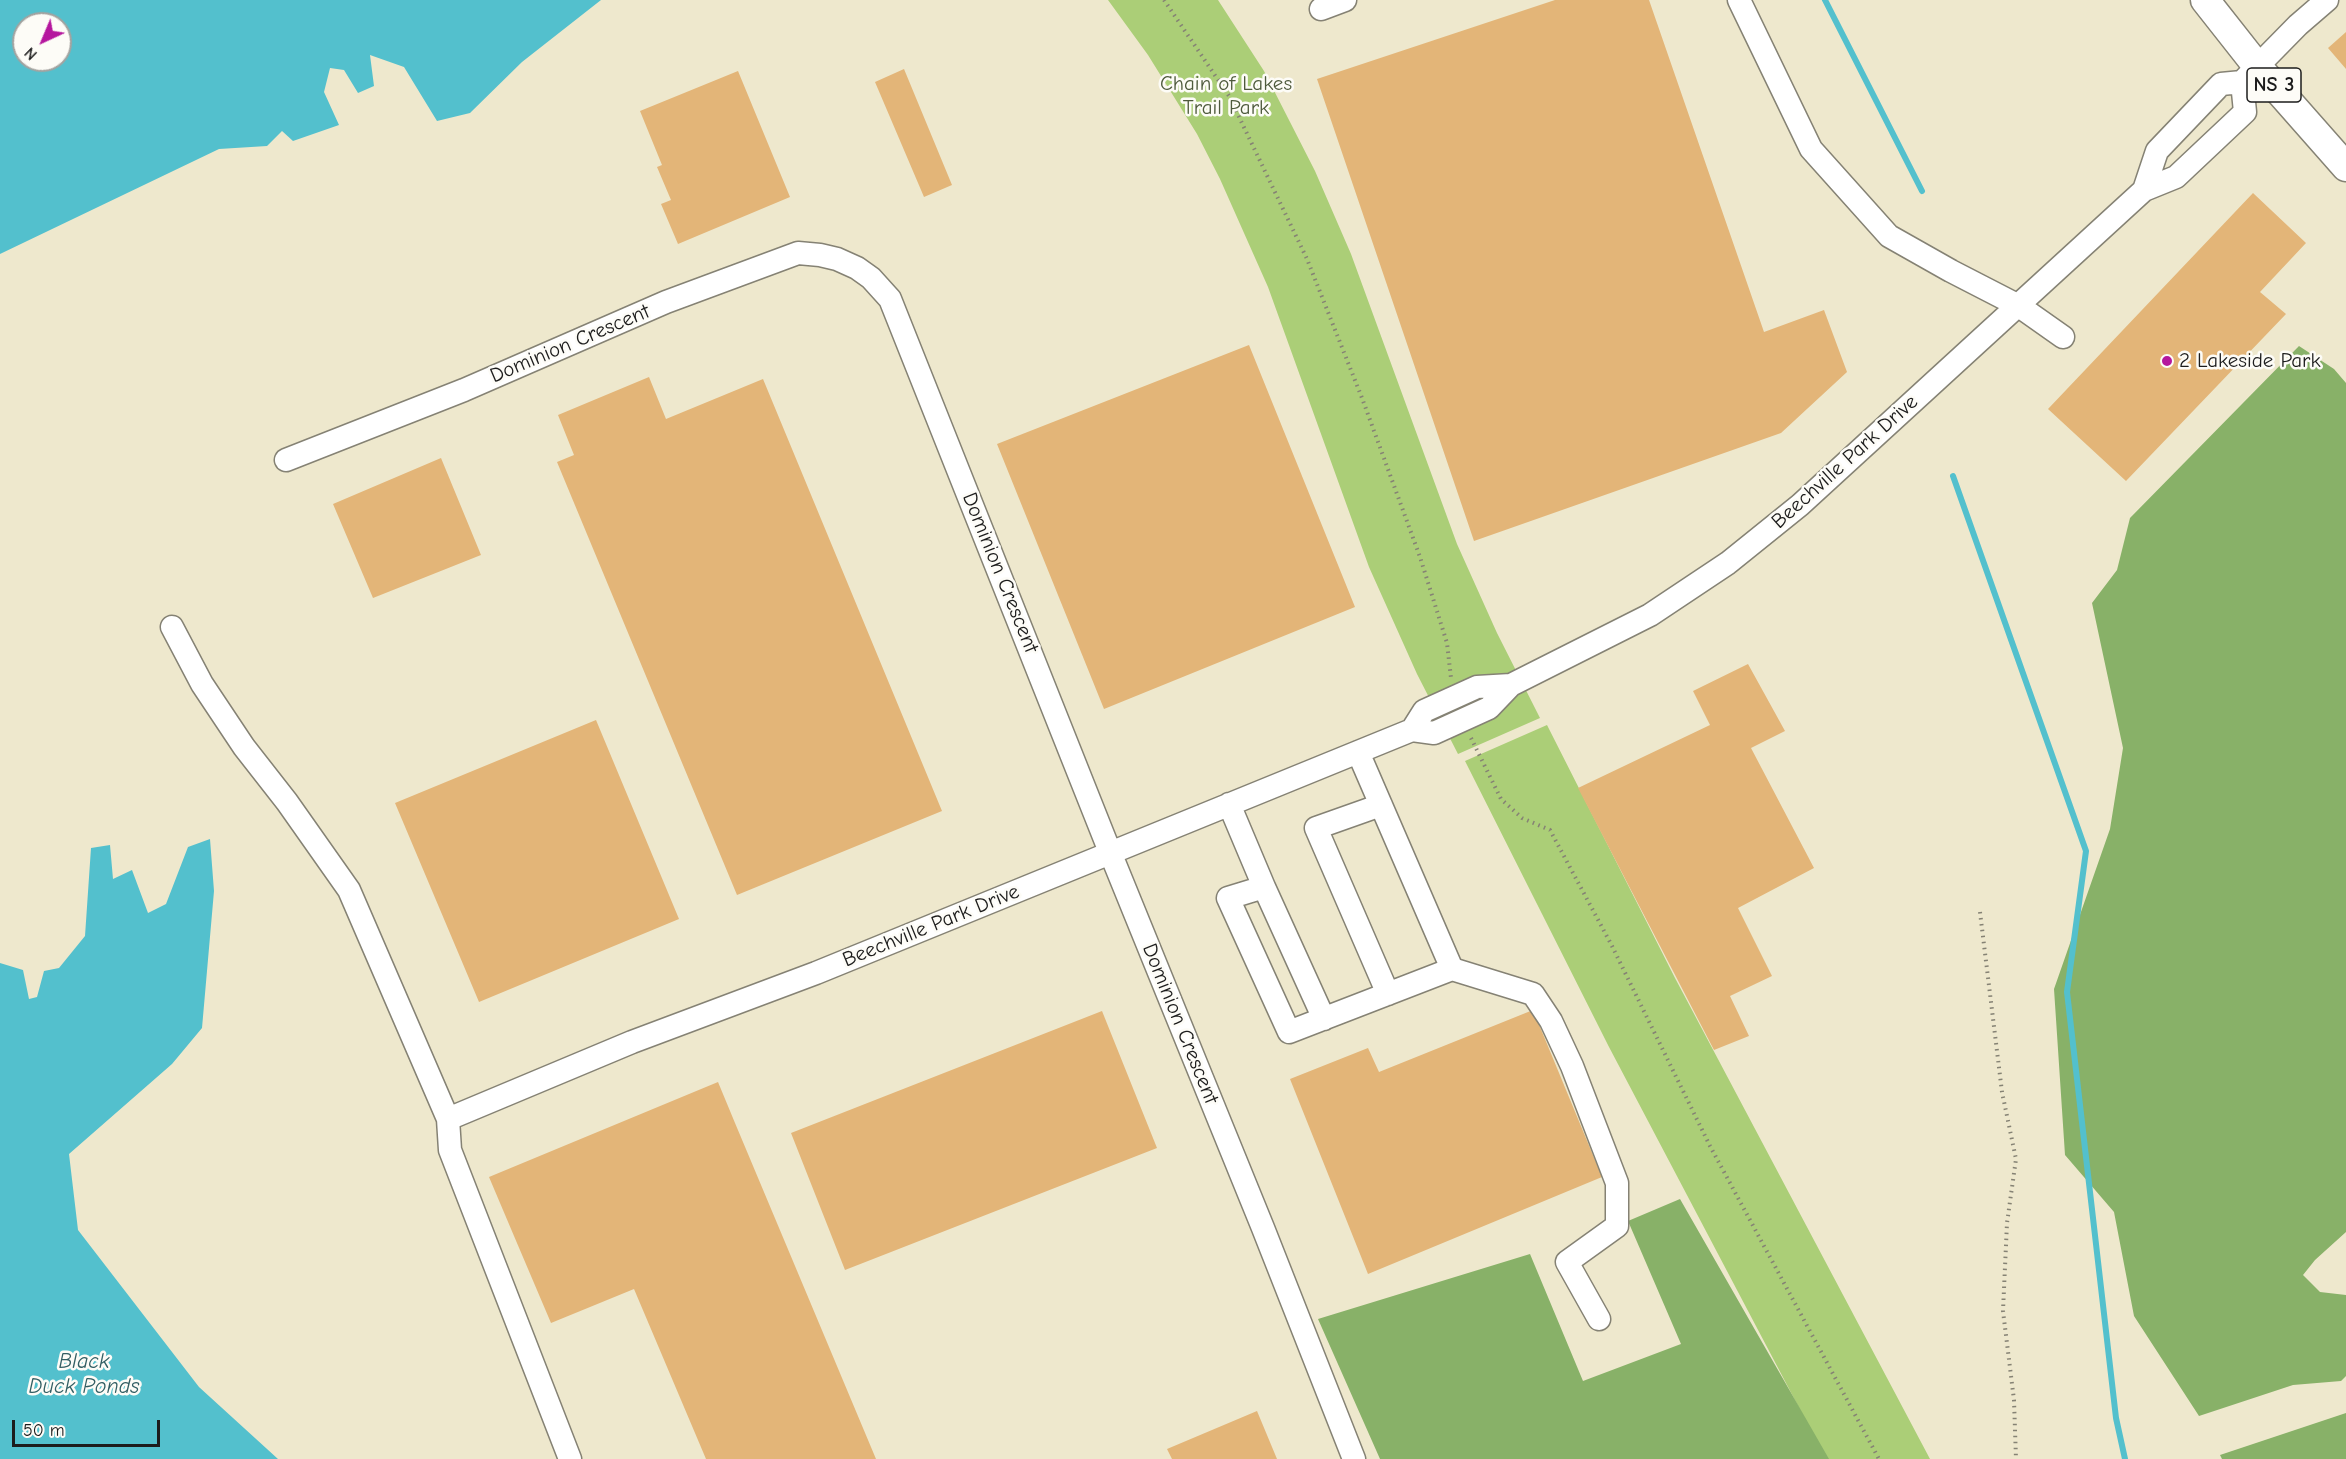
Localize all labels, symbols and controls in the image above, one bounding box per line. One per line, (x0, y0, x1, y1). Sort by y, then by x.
north arrow (12, 12, 72, 72)
text: N (21, 43, 41, 64)
road number: NS 3 (2247, 68, 2301, 102)
park label: Chain of Lakes Trail Park (1160, 71, 1292, 121)
street label: Dominion Crescent (486, 299, 654, 389)
place label: 2 Lakeside Park (2179, 348, 2321, 374)
marker: 2 Lakeside Park (2160, 354, 2174, 368)
street label: Beechville Park Drive (1767, 390, 1923, 534)
street label: Dominion Crescent (956, 489, 1044, 657)
street label: Beechville Park Drive (839, 879, 1023, 973)
street label: Dominion Crescent (1136, 940, 1224, 1108)
water label: Black Duck Ponds (29, 1349, 139, 1400)
scale bar (15, 1408, 164, 1446)
text: 50 m (23, 1420, 65, 1441)

